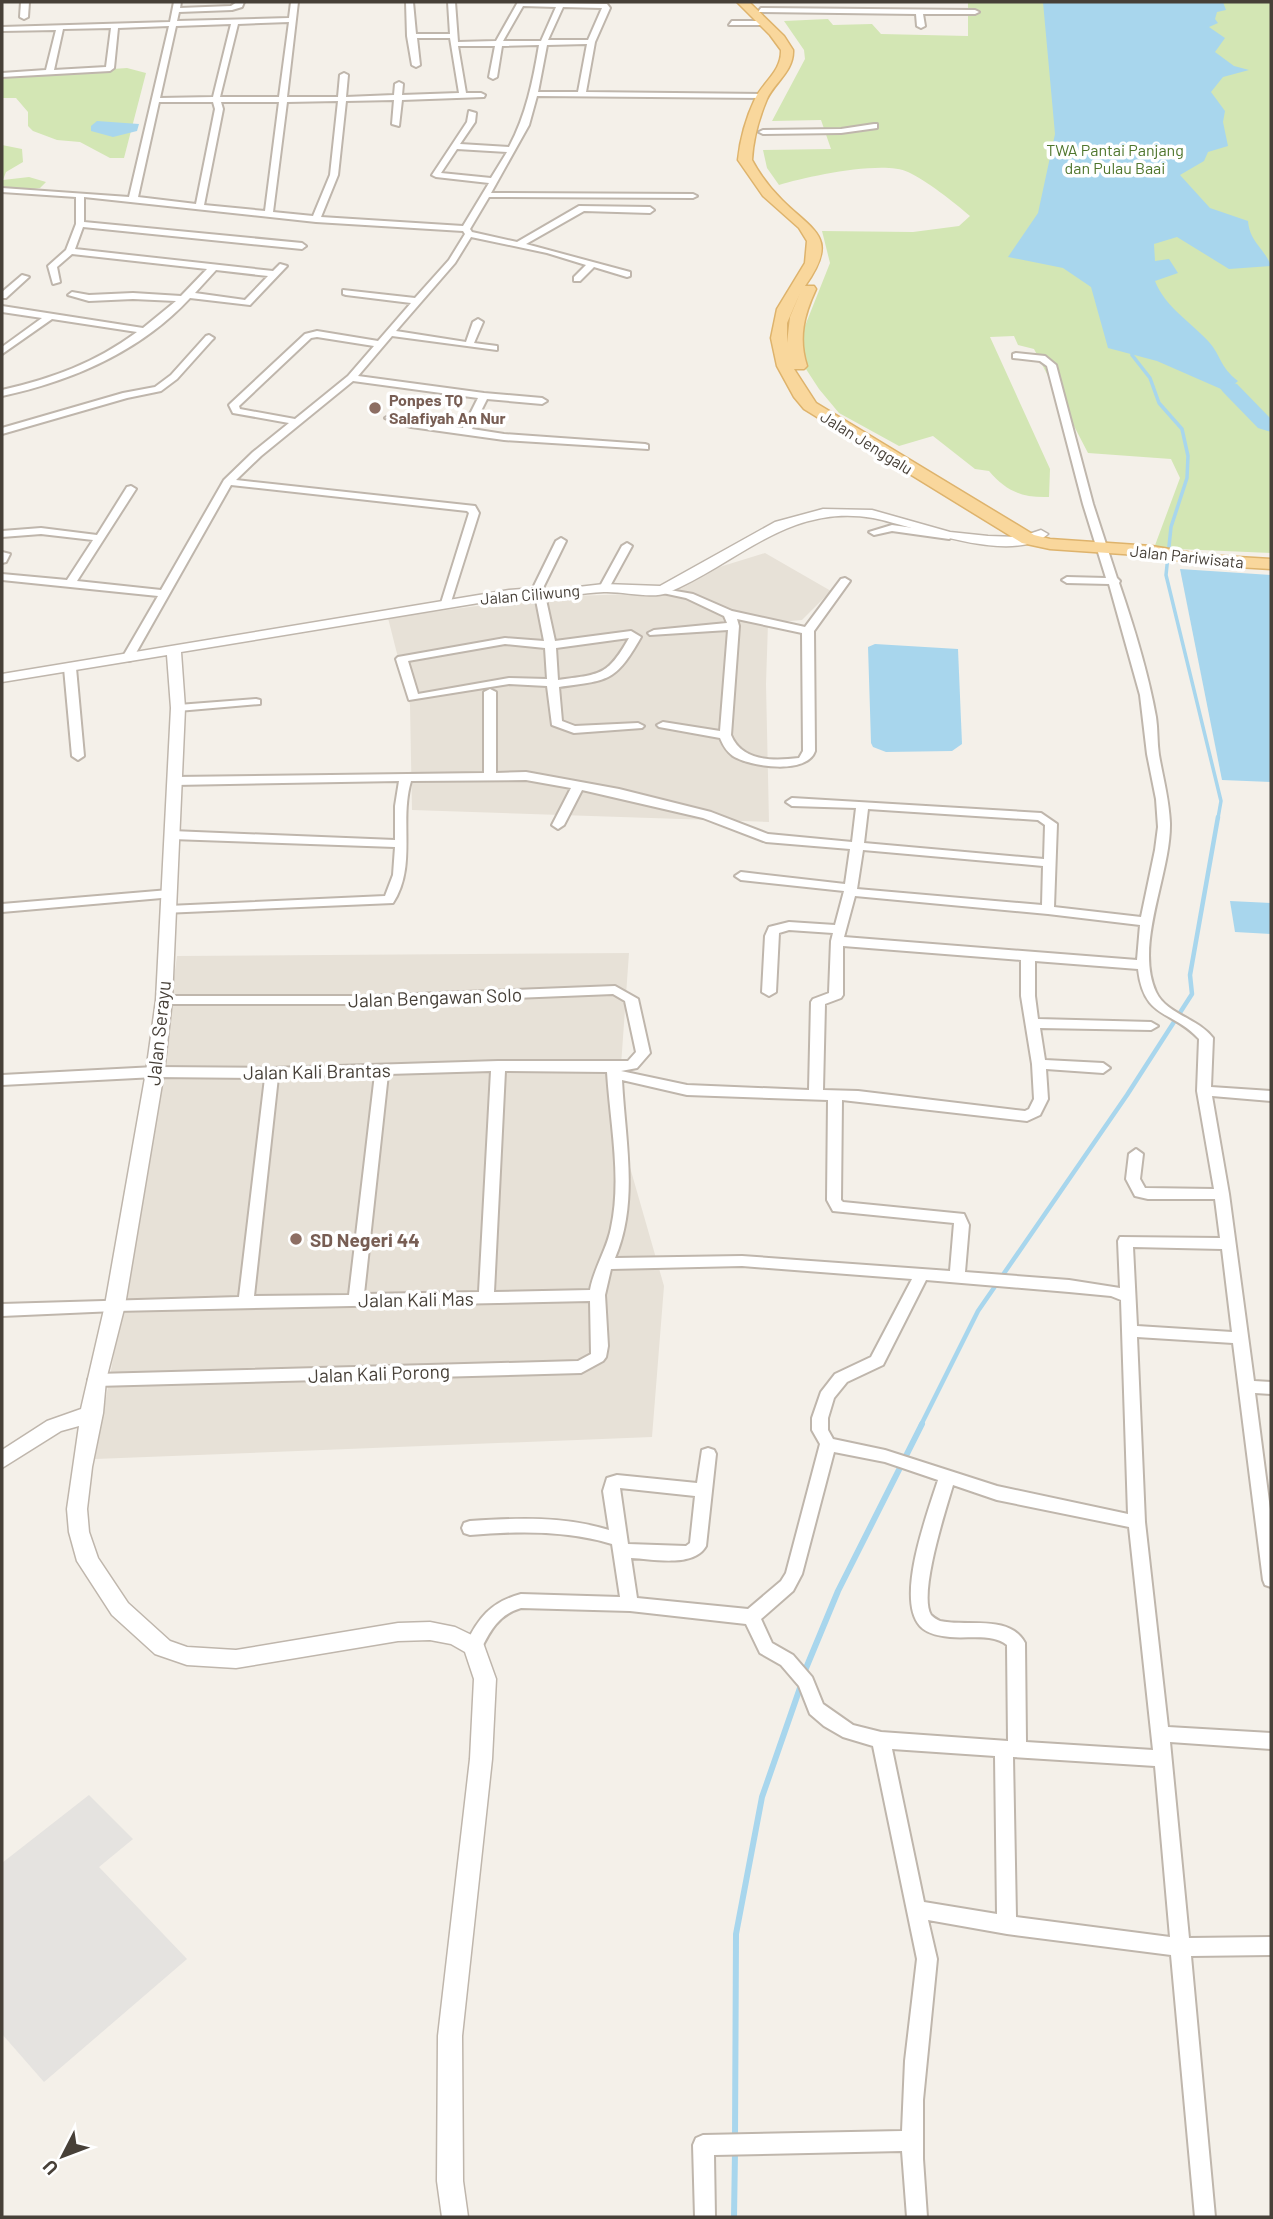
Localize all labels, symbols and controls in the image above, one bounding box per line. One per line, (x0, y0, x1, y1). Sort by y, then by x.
park label: TWA Pantai Panjang dan Pulau Baai (1046, 140, 1184, 177)
place label: Ponpes TQ Salafiyah An Nur (389, 390, 506, 427)
marker: Ponpes TQ Salafiyah An Nur (367, 400, 383, 416)
street label: Jalan Jenggalu (817, 406, 917, 478)
street label: Jalan Pariwisata (1129, 541, 1245, 571)
street label: Jalan Ciliwung (479, 580, 581, 608)
street label: Jalan Serayu (141, 979, 175, 1087)
street label: Jalan Bengawan Solo (348, 982, 522, 1012)
street label: Jalan Kali Brantas (243, 1058, 391, 1084)
place label: SD Negeri 44 (310, 1228, 420, 1251)
marker: SD Negeri 44 (288, 1231, 304, 1247)
street label: Jalan Kali Mas (358, 1286, 474, 1312)
street label: Jalan Kali Porong (308, 1359, 450, 1387)
north arrow (28, 2121, 98, 2191)
text: U (37, 2156, 63, 2180)

